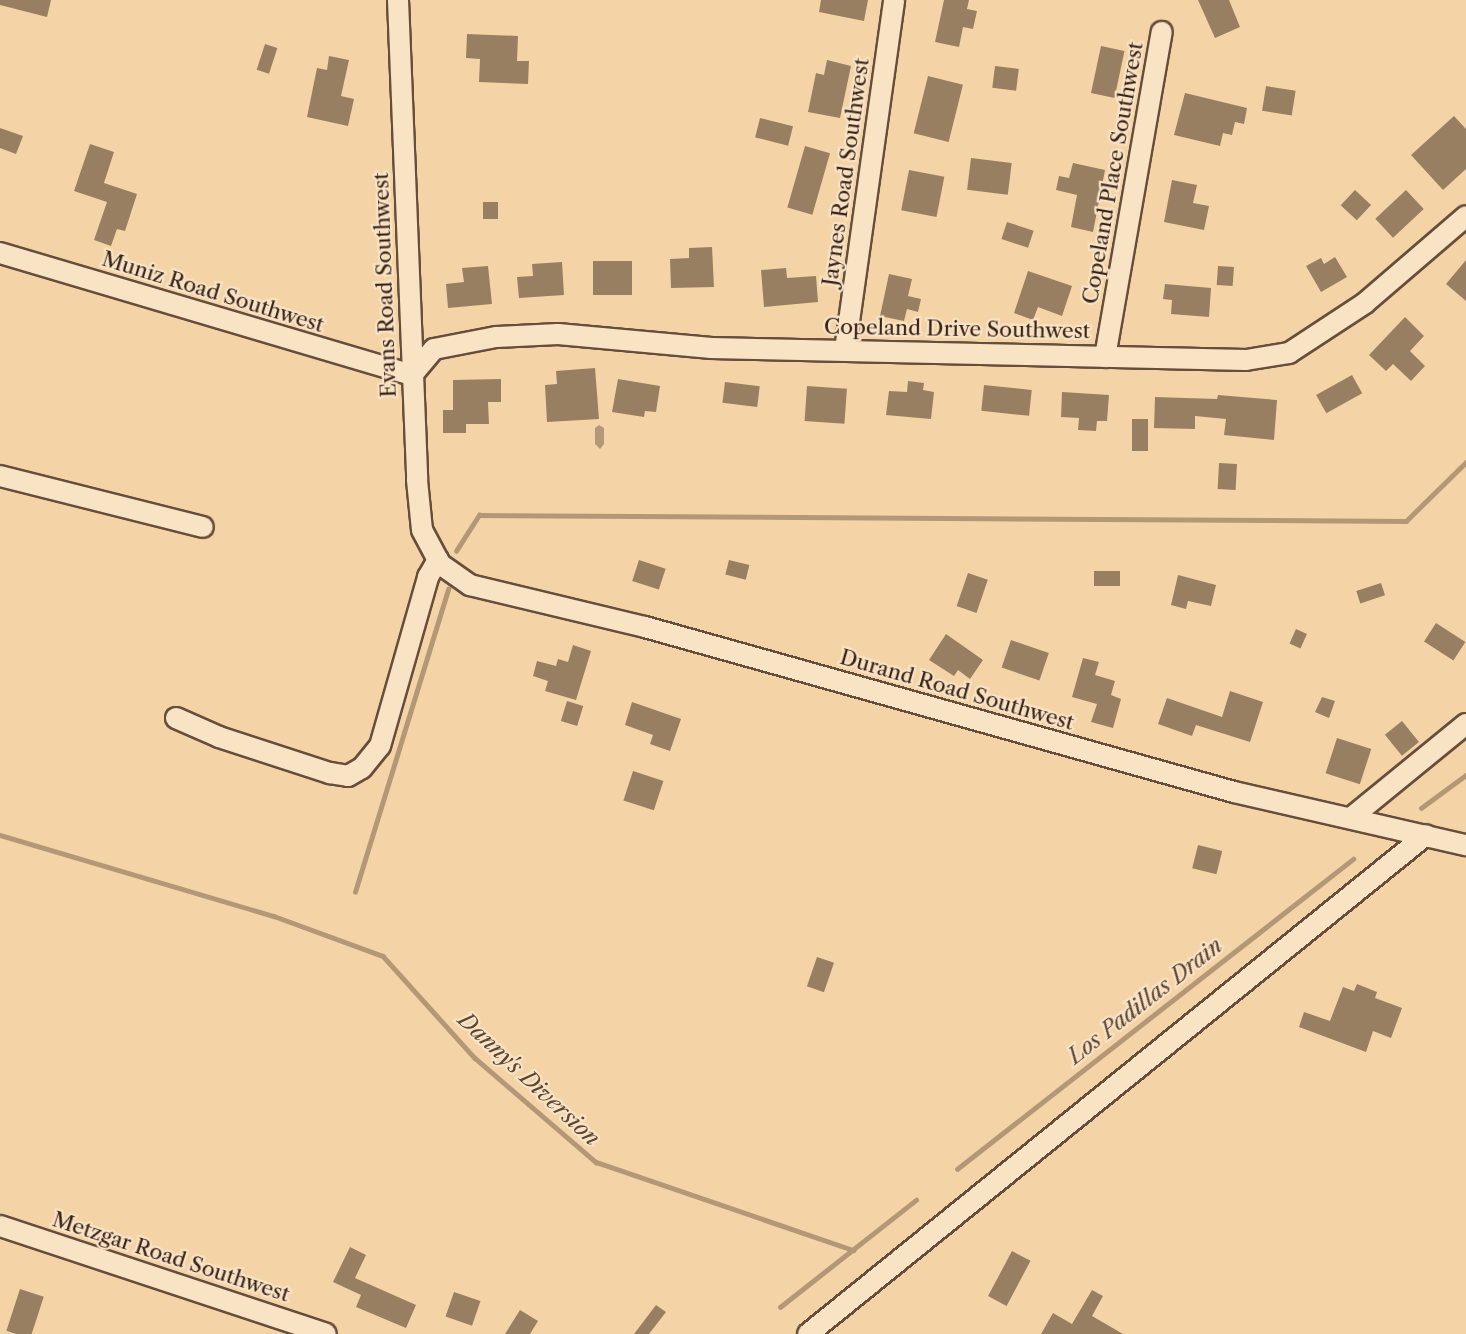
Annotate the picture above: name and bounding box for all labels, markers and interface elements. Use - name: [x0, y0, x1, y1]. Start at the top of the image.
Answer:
- street label: Copeland Place Southwest: [1078, 40, 1148, 306]
- street label: Jaynes Road Southwest: [818, 56, 874, 288]
- street label: Evans Road Southwest: [368, 172, 402, 398]
- street label: Muniz Road Southwest: [99, 246, 327, 338]
- street label: Copeland Drive Southwest: [824, 314, 1090, 344]
- street label: Durand Road Southwest: [837, 644, 1077, 736]
- water label: Los Padillas Drain: [1062, 932, 1228, 1070]
- water label: Danny's Diversion: [453, 1007, 605, 1151]
- street label: Metzgar Road Southwest: [49, 1207, 293, 1307]

